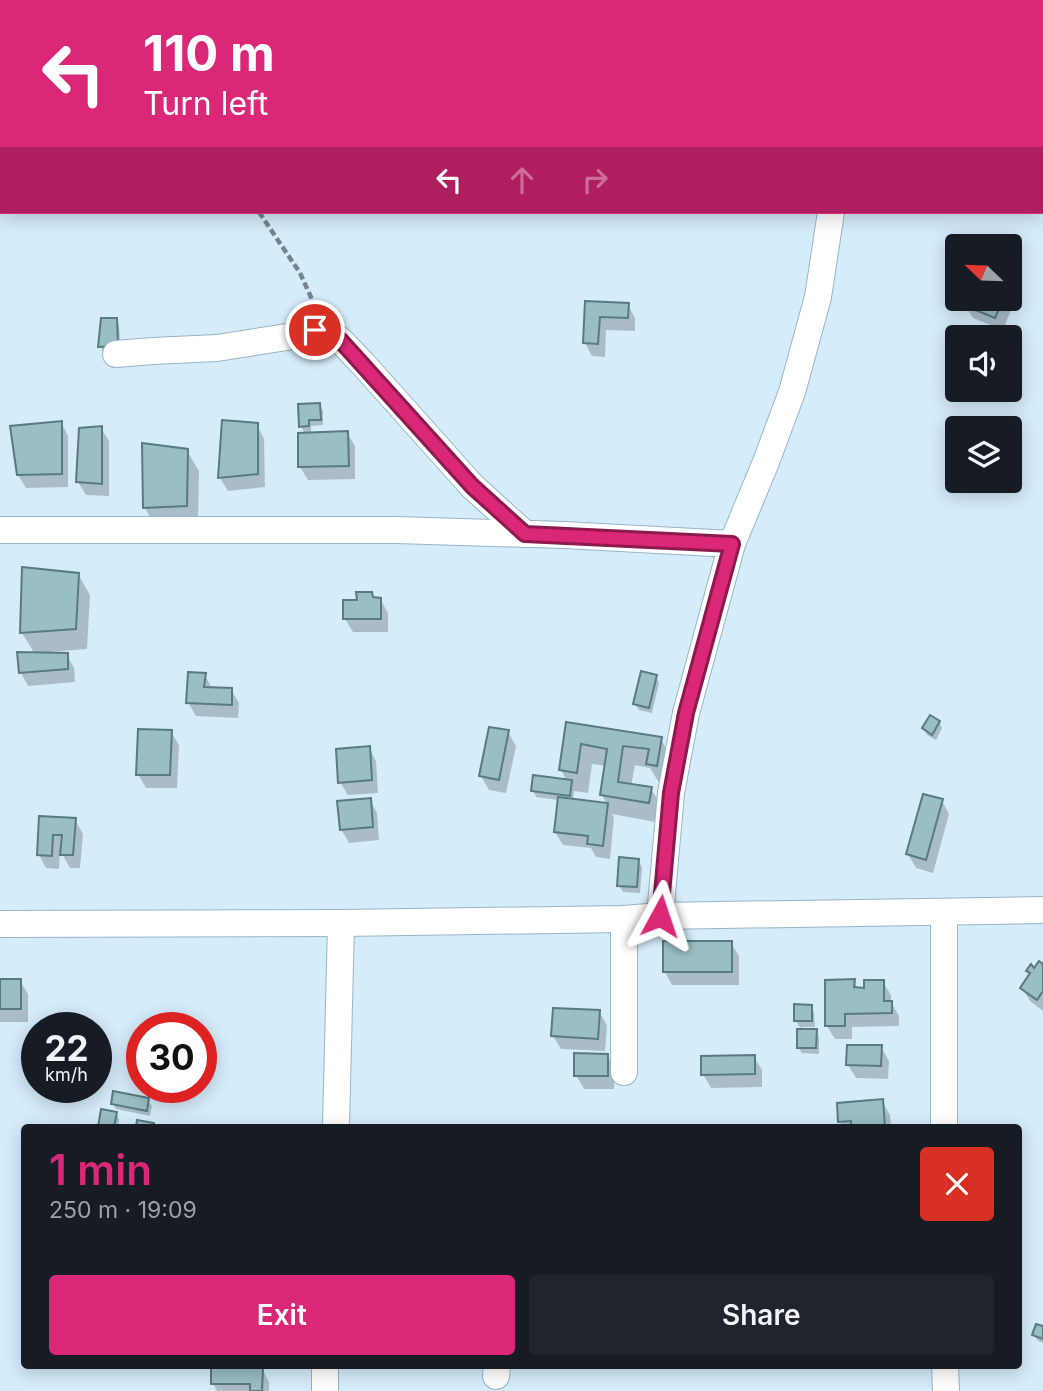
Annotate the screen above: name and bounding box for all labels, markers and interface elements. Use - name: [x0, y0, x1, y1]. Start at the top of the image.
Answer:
- text: 110 m: [143, 24, 275, 83]
- icon: left: [28, 28, 119, 119]
- text: Turn left: [143, 84, 268, 123]
- icon: left: [430, 161, 468, 199]
- icon: ahead: [503, 161, 541, 199]
- icon: right: [576, 161, 614, 199]
- north arrow: [945, 234, 1022, 312]
- map controls: [945, 234, 1022, 493]
- pin: [285, 300, 345, 360]
- icon: arrive: [296, 311, 334, 349]
- button: sound: [945, 325, 1022, 402]
- button: layers: [945, 416, 1022, 493]
- position arrow: [623, 879, 697, 953]
- speed limit sign: 30: [126, 1012, 217, 1103]
- text: 22: [44, 1027, 89, 1069]
- text: km/h: [45, 1064, 88, 1085]
- text: 1 min: [49, 1144, 152, 1195]
- button: close: [920, 1147, 994, 1221]
- text: 250 m · 19:09: [49, 1196, 197, 1224]
- button: Exit: [49, 1275, 515, 1355]
- button: Share: [529, 1275, 994, 1355]

